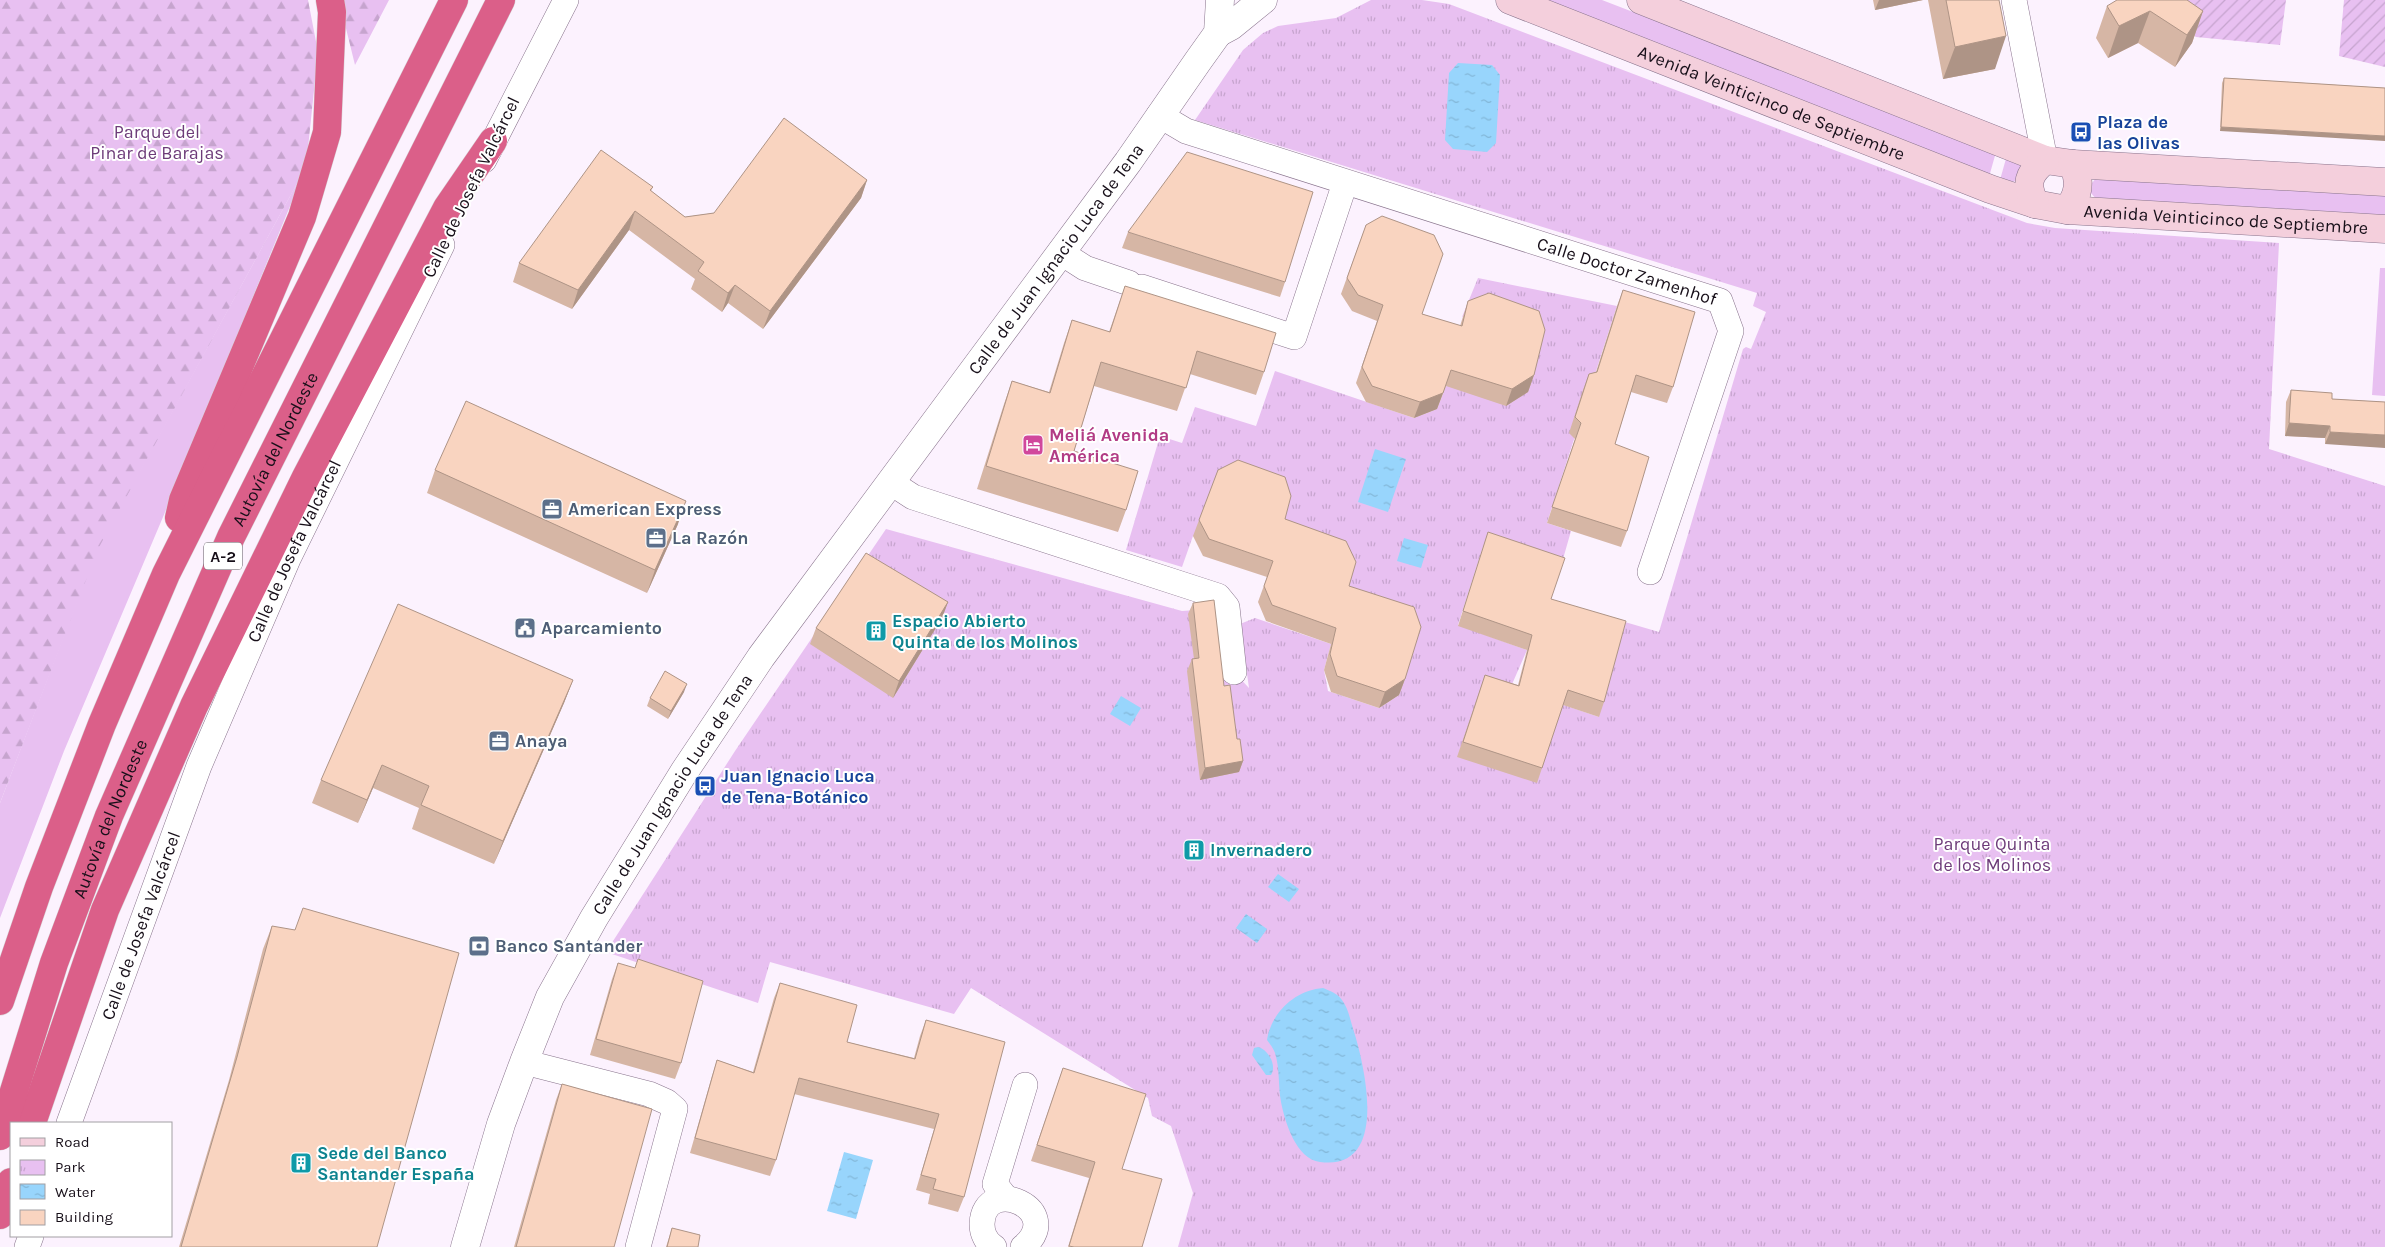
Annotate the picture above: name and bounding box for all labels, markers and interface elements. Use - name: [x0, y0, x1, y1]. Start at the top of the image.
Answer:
- street label: Avenida Veinticinco de Septiembre: [1635, 40, 1908, 165]
- street label: Calle de Josefa Valcárcel: [418, 93, 524, 281]
- place label: Plaza de las Olivas: [2097, 111, 2180, 154]
- bus stop icon: Plaza de las Olivas: [2069, 120, 2093, 144]
- park label: Parque del Pinar de Barajas: [90, 121, 224, 164]
- street label: Calle de Juan Ignacio Luca de Tena: [963, 139, 1148, 379]
- street label: Avenida Veinticinco de Septiembre: [2083, 200, 2369, 239]
- street label: Calle Doctor Zamenhof: [1534, 232, 1720, 311]
- street label: Autovía del Nordeste: [227, 368, 323, 530]
- place label: Meliá Avenida América: [1049, 424, 1169, 467]
- hotel icon: Meliá Avenida América: [1021, 433, 1045, 457]
- street label: Calle de Josefa Valcárcel: [242, 456, 346, 646]
- office icon: American Express: [540, 497, 564, 521]
- place label: American Express: [568, 498, 722, 520]
- office icon: La Razón: [644, 526, 668, 550]
- place label: La Razón: [672, 527, 748, 549]
- road number: A-2: [204, 542, 242, 570]
- place label: Espacio Abierto Quinta de los Molinos: [892, 610, 1078, 653]
- public building icon: Aparcamiento: [513, 616, 537, 640]
- place label: Aparcamiento: [541, 617, 662, 639]
- building icon: Espacio Abierto Quinta de los Molinos: [864, 619, 888, 643]
- street label: Calle de Juan Ignacio Luca de Tena: [588, 670, 757, 919]
- office icon: Anaya: [487, 729, 511, 753]
- place label: Anaya: [515, 730, 568, 752]
- street label: Autovía del Nordeste: [68, 736, 152, 901]
- place label: Juan Ignacio Luca de Tena-Botánico: [721, 765, 875, 808]
- bus stop icon: Juan Ignacio Luca de Tena-Botánico: [693, 774, 717, 798]
- street label: Calle de Josefa Valcárcel: [96, 828, 185, 1023]
- park label: Parque Quinta de los Molinos: [1933, 833, 2051, 876]
- building icon: Invernadero: [1182, 838, 1206, 862]
- place label: Invernadero: [1210, 839, 1312, 861]
- bank icon: Banco Santander: [467, 934, 491, 958]
- place label: Banco Santander: [495, 935, 642, 957]
- legend: [10, 1122, 172, 1237]
- text: Road: [55, 1133, 90, 1151]
- place label: Sede del Banco Santander España: [317, 1142, 475, 1185]
- building icon: Sede del Banco Santander España: [289, 1151, 313, 1175]
- text: Park: [55, 1158, 85, 1176]
- text: Water: [55, 1183, 96, 1201]
- text: Building: [55, 1208, 113, 1226]

